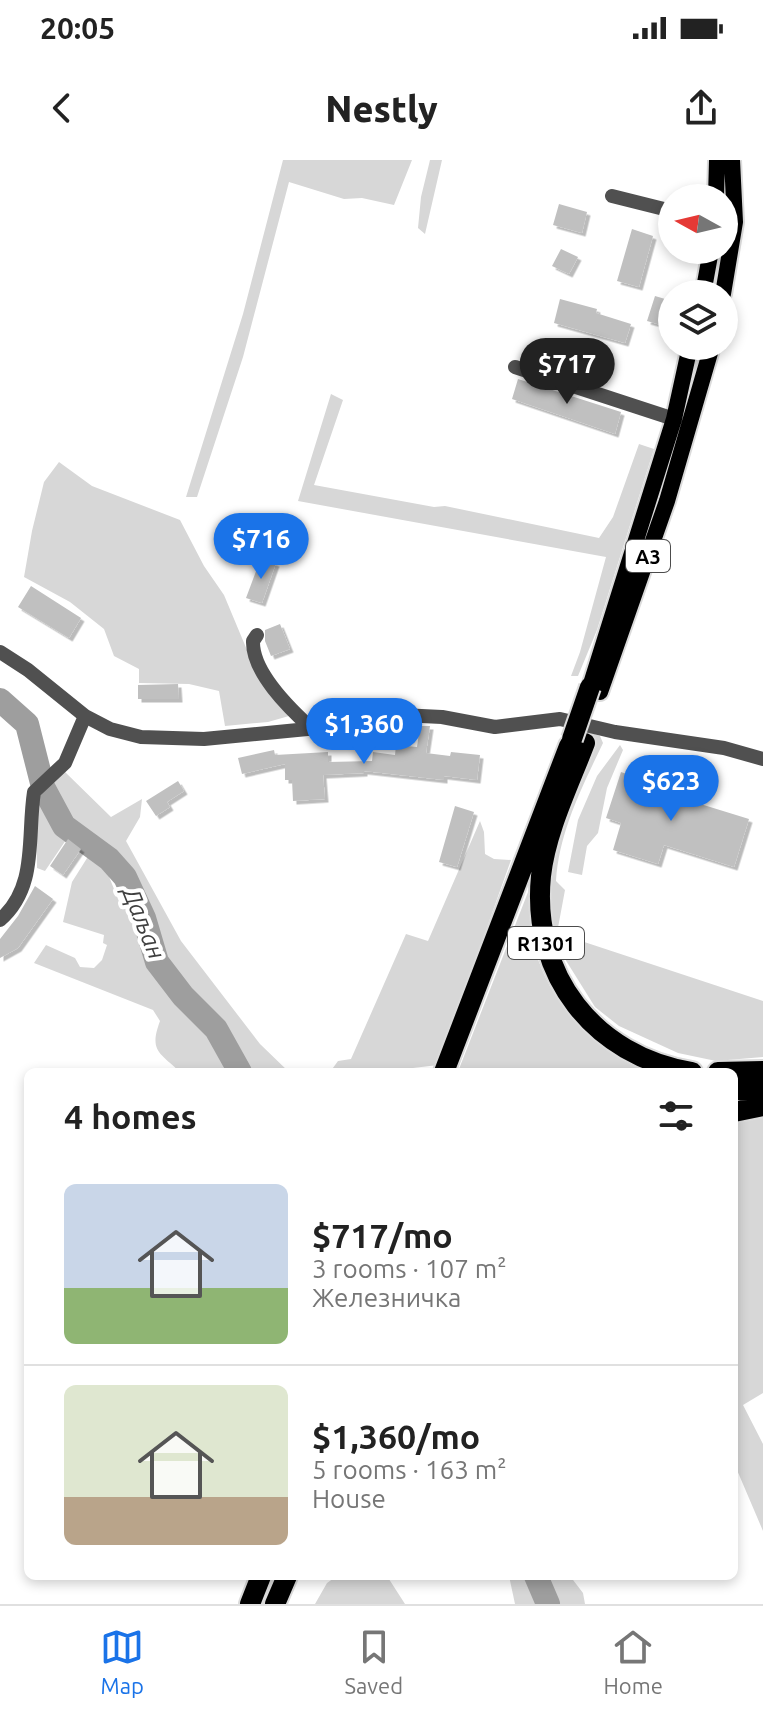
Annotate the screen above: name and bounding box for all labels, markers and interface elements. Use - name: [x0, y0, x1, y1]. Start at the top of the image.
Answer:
- text: 20:05: [40, 11, 115, 45]
- icon: back: [40, 86, 84, 130]
- icon: share: [679, 86, 723, 130]
- text: Nestly: [325, 88, 438, 129]
- north arrow: [658, 184, 738, 264]
- map controls: [658, 184, 738, 360]
- button: layers: [658, 280, 738, 360]
- pin: $717: [520, 338, 614, 406]
- text: $717: [538, 349, 596, 378]
- pin: $716: [214, 513, 308, 581]
- text: $716: [232, 524, 290, 553]
- road number: A3: [626, 540, 670, 572]
- pin: $1,360: [299, 698, 429, 766]
- text: $1,360: [324, 709, 404, 738]
- pin: $623: [624, 755, 718, 823]
- text: $623: [642, 766, 700, 795]
- water label: Даљан: [116, 881, 171, 963]
- road number: R1301: [508, 927, 584, 959]
- icon: filters: [654, 1094, 698, 1138]
- text: 4 homes: [64, 1097, 197, 1135]
- icon: home: [128, 1216, 224, 1312]
- text: $717/mo: [312, 1216, 453, 1254]
- text: 3 rooms · 107 m²: [312, 1254, 507, 1283]
- text: Железничка: [312, 1283, 461, 1312]
- icon: home: [128, 1417, 224, 1513]
- text: $1,360/mo: [312, 1417, 480, 1455]
- text: 5 rooms · 163 m²: [312, 1455, 507, 1484]
- text: House: [312, 1484, 386, 1513]
- tab: Map: [100, 1625, 144, 1698]
- tab: Saved: [345, 1625, 403, 1698]
- tab: Home: [603, 1625, 663, 1698]

